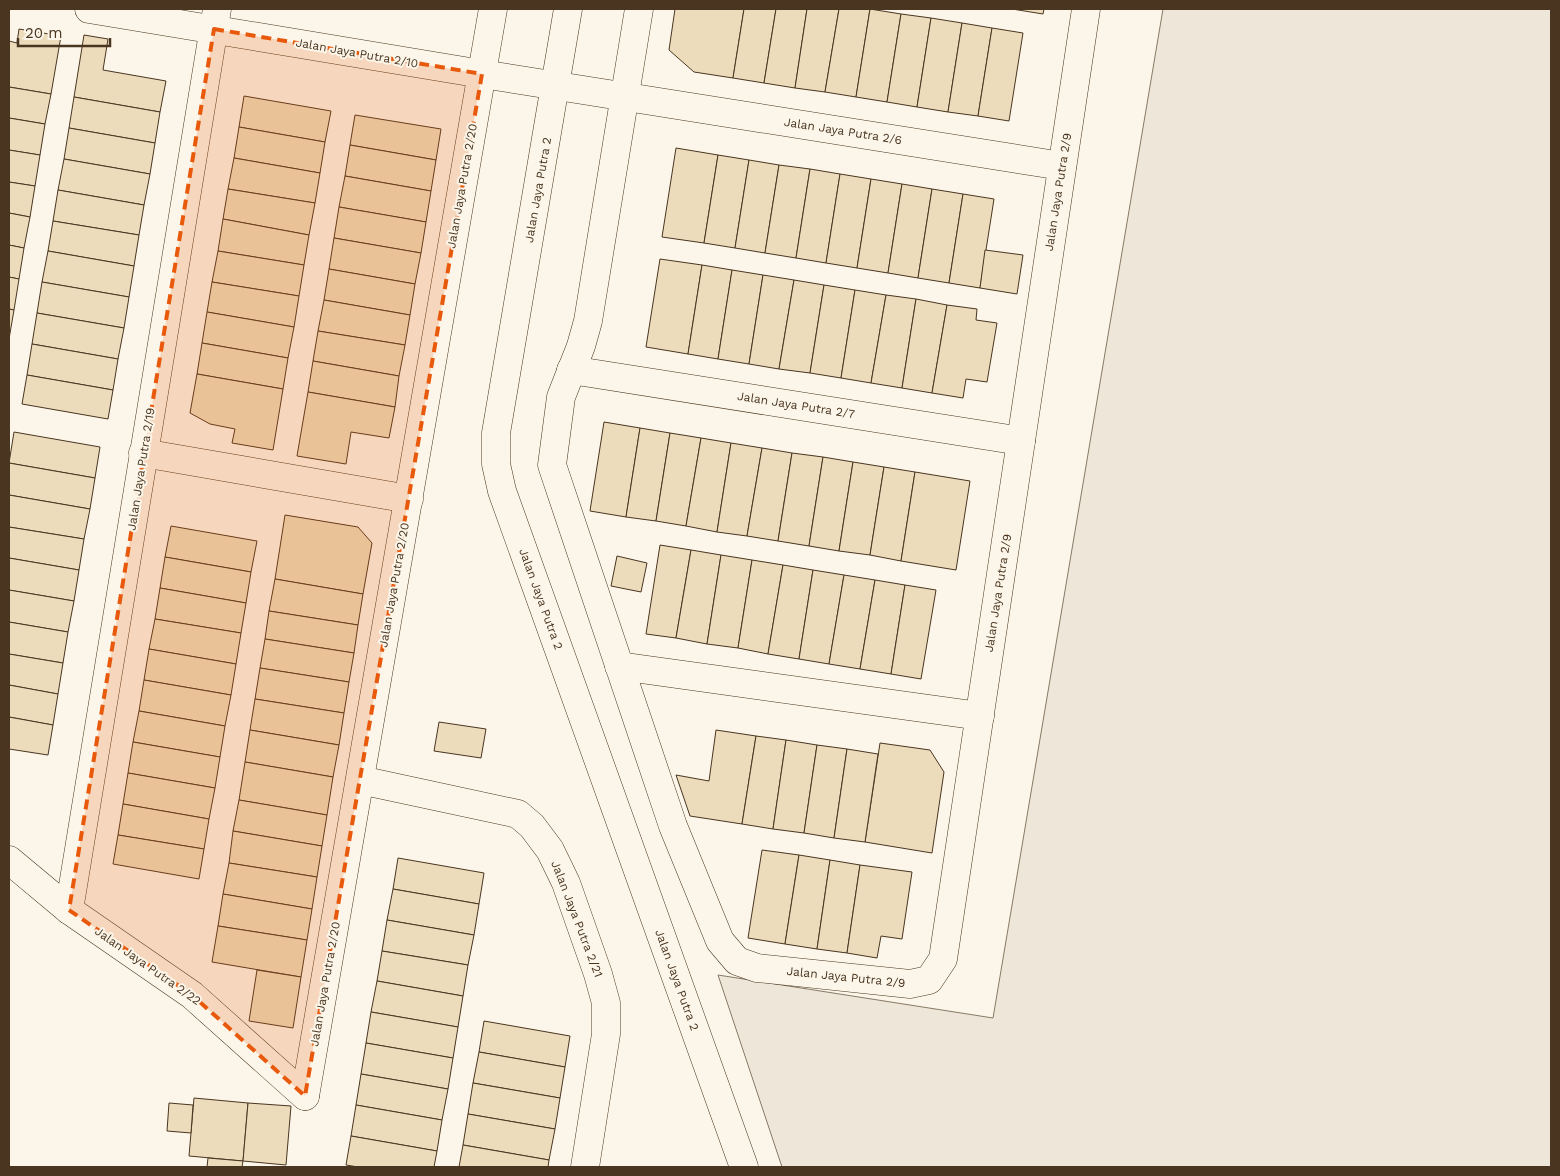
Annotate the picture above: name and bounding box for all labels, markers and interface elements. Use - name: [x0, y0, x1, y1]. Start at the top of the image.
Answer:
- scale bar: [18, 15, 110, 47]
- text: 20 m: [25, 24, 63, 42]
- street label: Jalan Jaya Putra 2/10: [295, 35, 419, 71]
- street label: Jalan Jaya Putra 2/6: [783, 115, 903, 147]
- street label: Jalan Jaya Putra 2/20: [444, 122, 480, 250]
- street label: Jalan Jaya Putra 2/9: [1042, 132, 1074, 252]
- street label: Jalan Jaya Putra 2: [522, 136, 554, 244]
- street label: Jalan Jaya Putra 2/7: [736, 389, 856, 421]
- street label: Jalan Jaya Putra 2/19: [124, 407, 158, 531]
- street label: Jalan Jaya Putra 2/20: [376, 521, 412, 649]
- street label: Jalan Jaya Putra 2/9: [982, 533, 1014, 653]
- street label: Jalan Jaya Putra 2: [516, 546, 566, 652]
- street label: Jalan Jaya Putra 2/21: [548, 859, 606, 979]
- street label: Jalan Jaya Putra 2/20: [307, 920, 343, 1048]
- street label: Jalan Jaya Putra 2/22: [92, 924, 204, 1008]
- street label: Jalan Jaya Putra 2: [652, 927, 702, 1033]
- street label: Jalan Jaya Putra 2/9: [786, 964, 906, 990]

